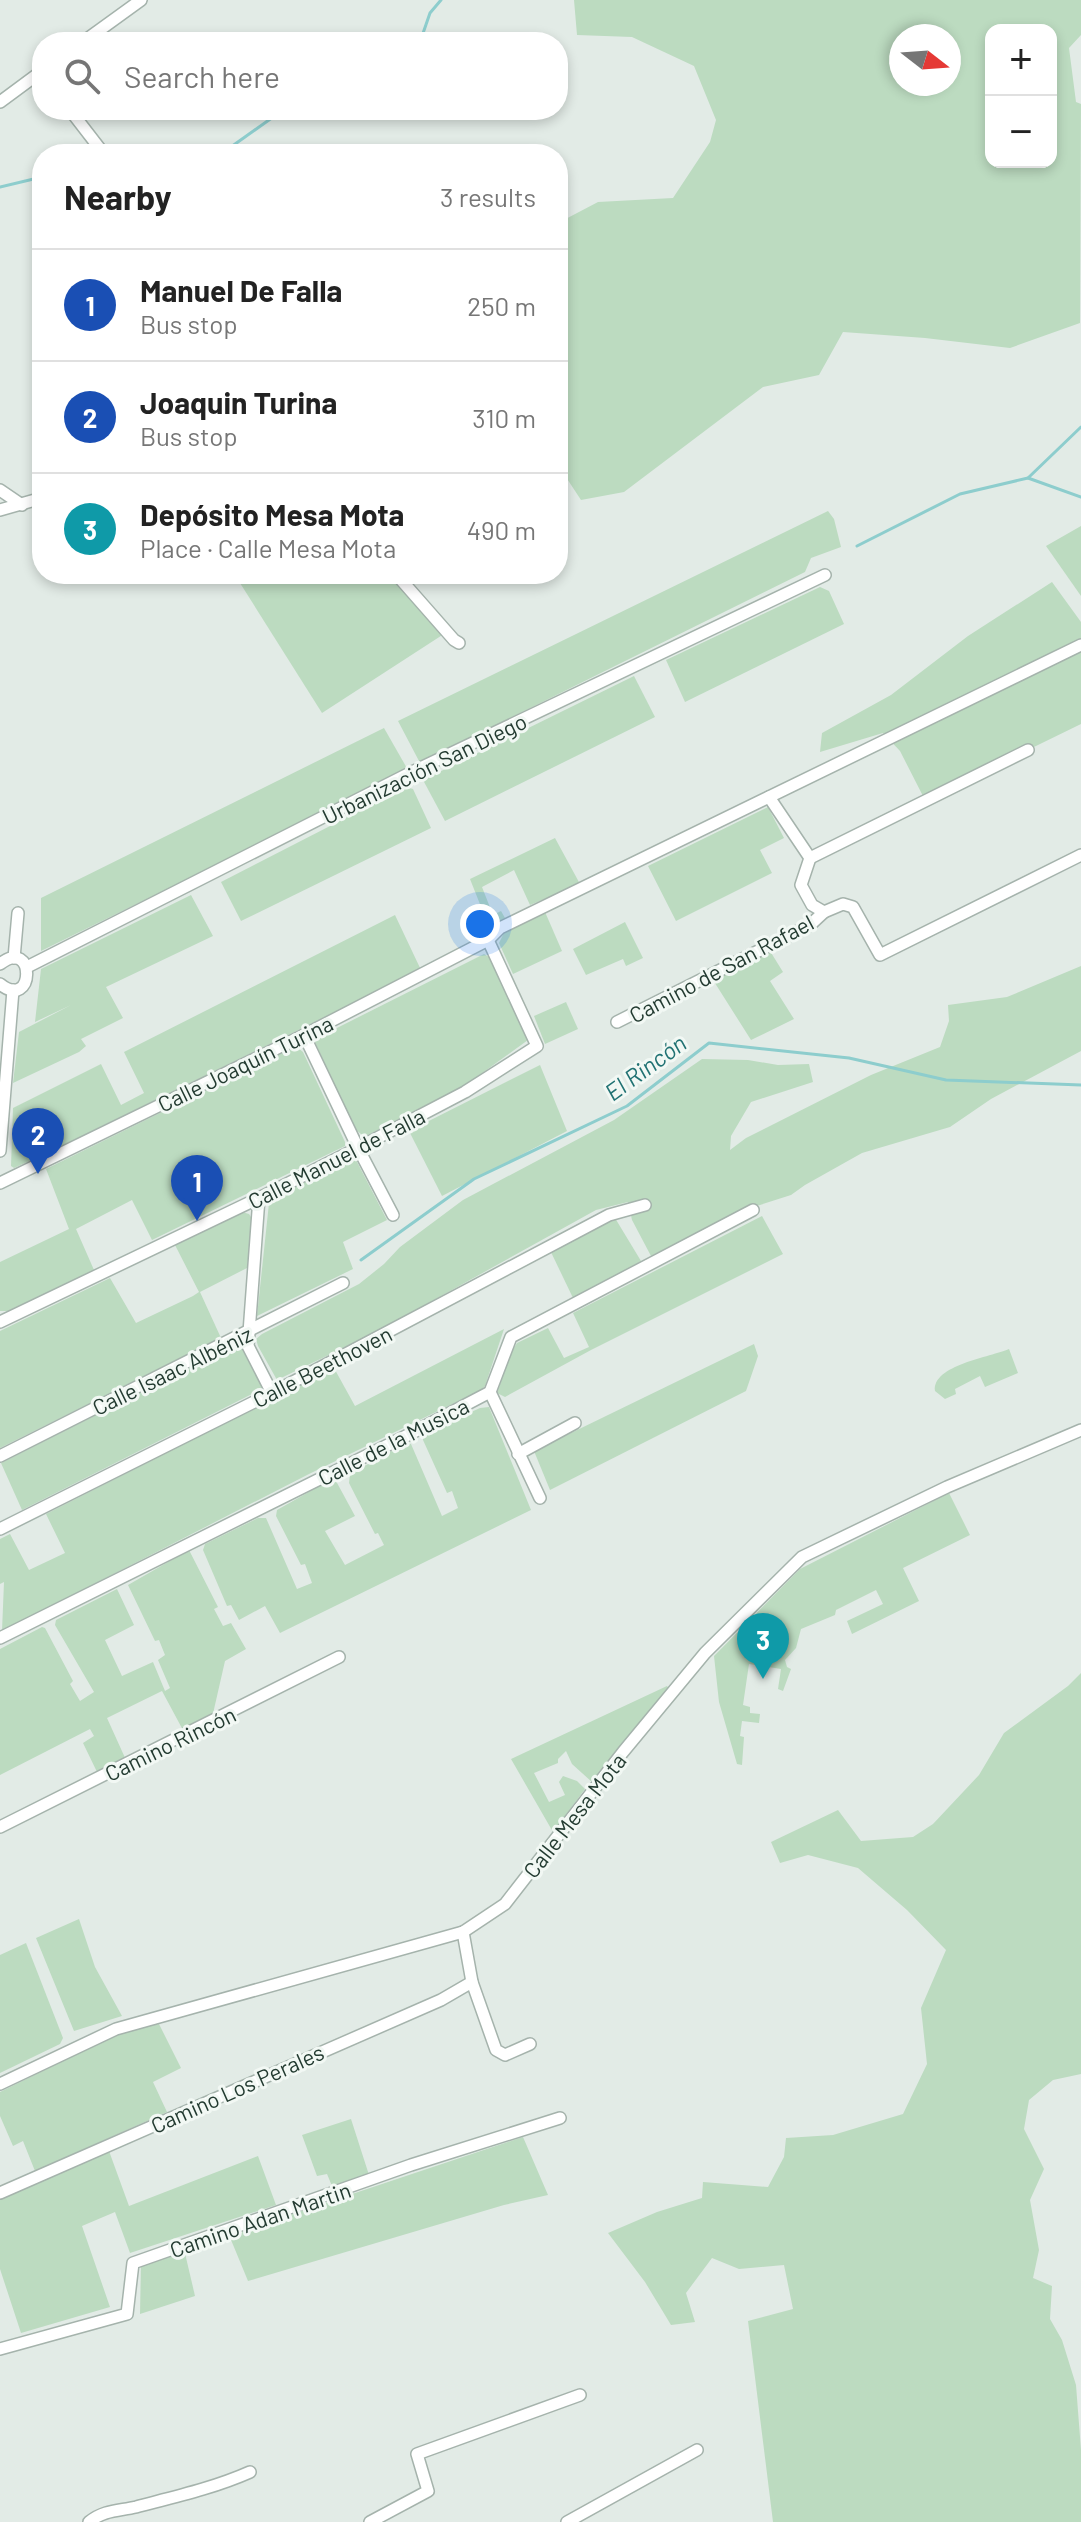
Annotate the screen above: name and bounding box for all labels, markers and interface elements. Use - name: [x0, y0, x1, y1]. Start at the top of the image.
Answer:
- north arrow: [889, 24, 961, 96]
- map controls: [985, 24, 1057, 168]
- button: +: [985, 24, 1057, 96]
- search box: [32, 32, 568, 120]
- icon: search: [60, 54, 104, 98]
- text: Search here: [124, 58, 280, 94]
- button: −: [985, 96, 1057, 168]
- text: Nearby: [64, 176, 172, 217]
- text: 3 results: [440, 181, 536, 212]
- text: Manuel De Falla: [140, 272, 342, 308]
- text: 1: [85, 290, 95, 321]
- text: 250 m: [467, 290, 536, 321]
- text: Bus stop: [140, 308, 238, 339]
- text: Joaquin Turina: [140, 384, 337, 420]
- text: 2: [83, 402, 97, 433]
- text: 310 m: [472, 402, 536, 433]
- text: Bus stop: [140, 420, 238, 451]
- text: Depósito Mesa Mota: [140, 496, 404, 532]
- text: 3: [83, 514, 97, 545]
- text: 490 m: [467, 514, 536, 545]
- text: Place · Calle Mesa Mota: [140, 532, 396, 563]
- street label: Urbanización San Diego: [318, 707, 530, 829]
- your location: [460, 904, 500, 944]
- street label: Camino de San Rafael: [624, 908, 818, 1028]
- street label: Calle Joaquín Turina: [153, 1009, 337, 1117]
- water label: El Rincón: [599, 1028, 691, 1106]
- street label: Calle Manuel de Falla: [243, 1102, 429, 1214]
- pin: 2: [12, 1108, 64, 1174]
- pin: 1: [171, 1155, 223, 1221]
- street label: Calle Isaac Albéniz: [88, 1320, 256, 1420]
- street label: Calle Beethoven: [248, 1320, 396, 1412]
- street label: Calle de la Musica: [313, 1392, 473, 1490]
- pin: 3: [737, 1613, 789, 1679]
- street label: Camino Rincón: [100, 1700, 240, 1786]
- street label: Calle Mesa Mota: [517, 1747, 631, 1883]
- street label: Camino Los Perales: [147, 2038, 327, 2138]
- street label: Camino Adan Martin: [166, 2176, 354, 2262]

